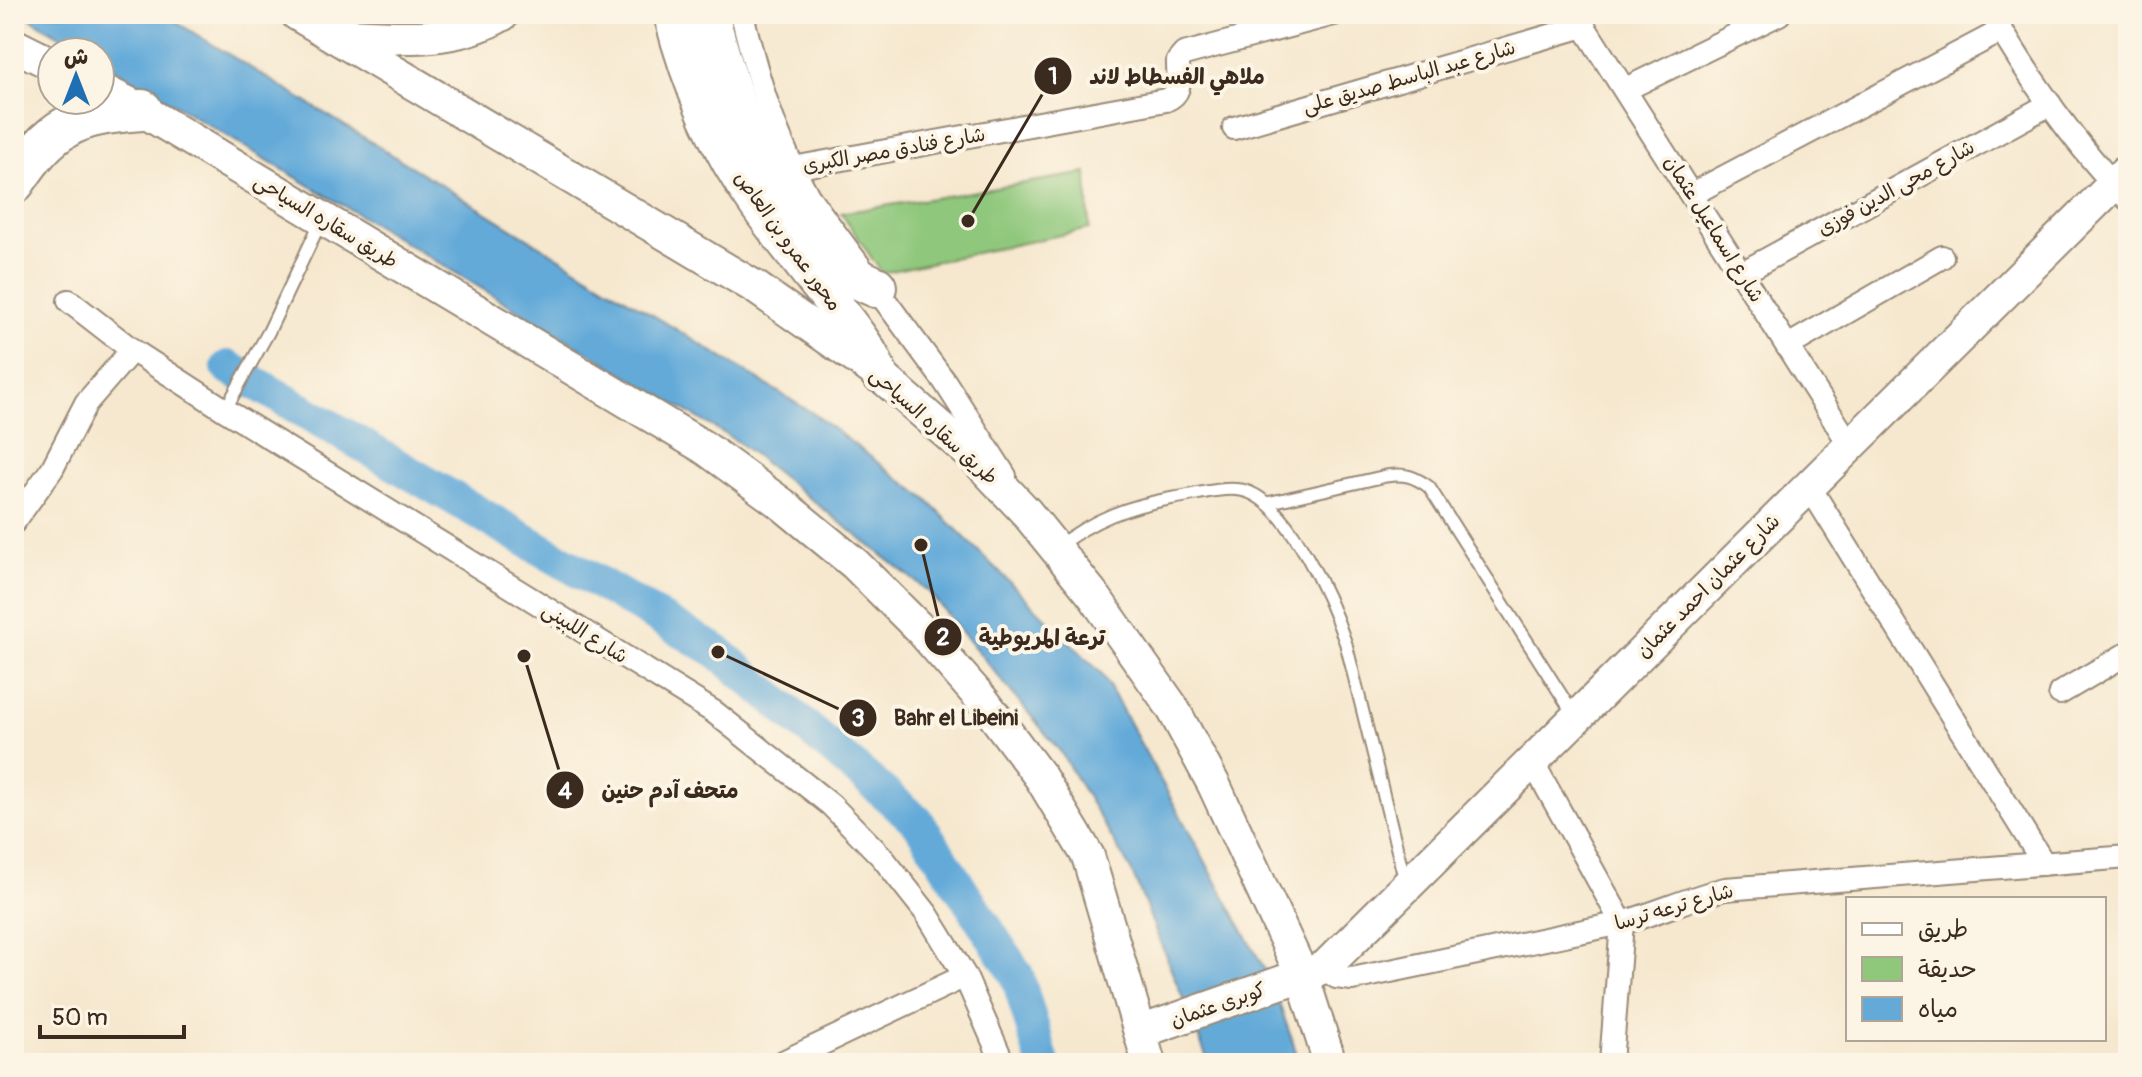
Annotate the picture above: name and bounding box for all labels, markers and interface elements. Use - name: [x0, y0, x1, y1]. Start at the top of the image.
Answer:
- street label: شارع عبد الباسط صديق على: [1300, 35, 1519, 120]
- north arrow: [36, 36, 116, 116]
- text: ش: [64, 43, 88, 71]
- callout: ملاهي الفسطاط لاند: [1033, 53, 1280, 99]
- text: 1: [1048, 62, 1058, 91]
- text: ملاهي الفسطاط لاند: [1089, 63, 1265, 96]
- street label: شارع فنادق مصر الكبرى: [801, 122, 987, 179]
- street label: شارع محى الدين فوزى: [1813, 134, 1979, 242]
- street label: شارع اسماعيل عثمان: [1658, 151, 1769, 308]
- street label: محور عمرو بن العاص: [729, 166, 847, 316]
- street label: طريق سقاره السياحى: [249, 168, 403, 274]
- street label: طريق سقاره السياحى: [865, 362, 1003, 490]
- street label: شارع عثمان احمد عثمان: [1631, 509, 1786, 664]
- street label: شارع اللبينى: [537, 597, 632, 670]
- callout: ترعة المريوطية: [923, 614, 1122, 660]
- text: 2: [936, 623, 950, 652]
- text: ترعة المريوطية: [979, 624, 1106, 652]
- callout: Bahr el Libeini: [838, 695, 1034, 741]
- text: 3: [851, 704, 865, 733]
- text: Bahr el Libeini: [894, 704, 1018, 732]
- callout: متحف آدم حنين: [545, 767, 754, 813]
- text: 4: [558, 777, 572, 806]
- text: متحف آدم حنين: [602, 777, 738, 808]
- street label: شارع ترعه ترسا: [1612, 878, 1737, 937]
- legend: [1846, 897, 2106, 1041]
- text: طريق: [1918, 915, 1968, 944]
- text: حديقة: [1918, 955, 1977, 984]
- street label: كوبرى عثمان: [1167, 977, 1269, 1034]
- scale bar: [40, 989, 184, 1039]
- text: مياه: [1918, 995, 1958, 1024]
- text: 50 m: [52, 1003, 108, 1032]

